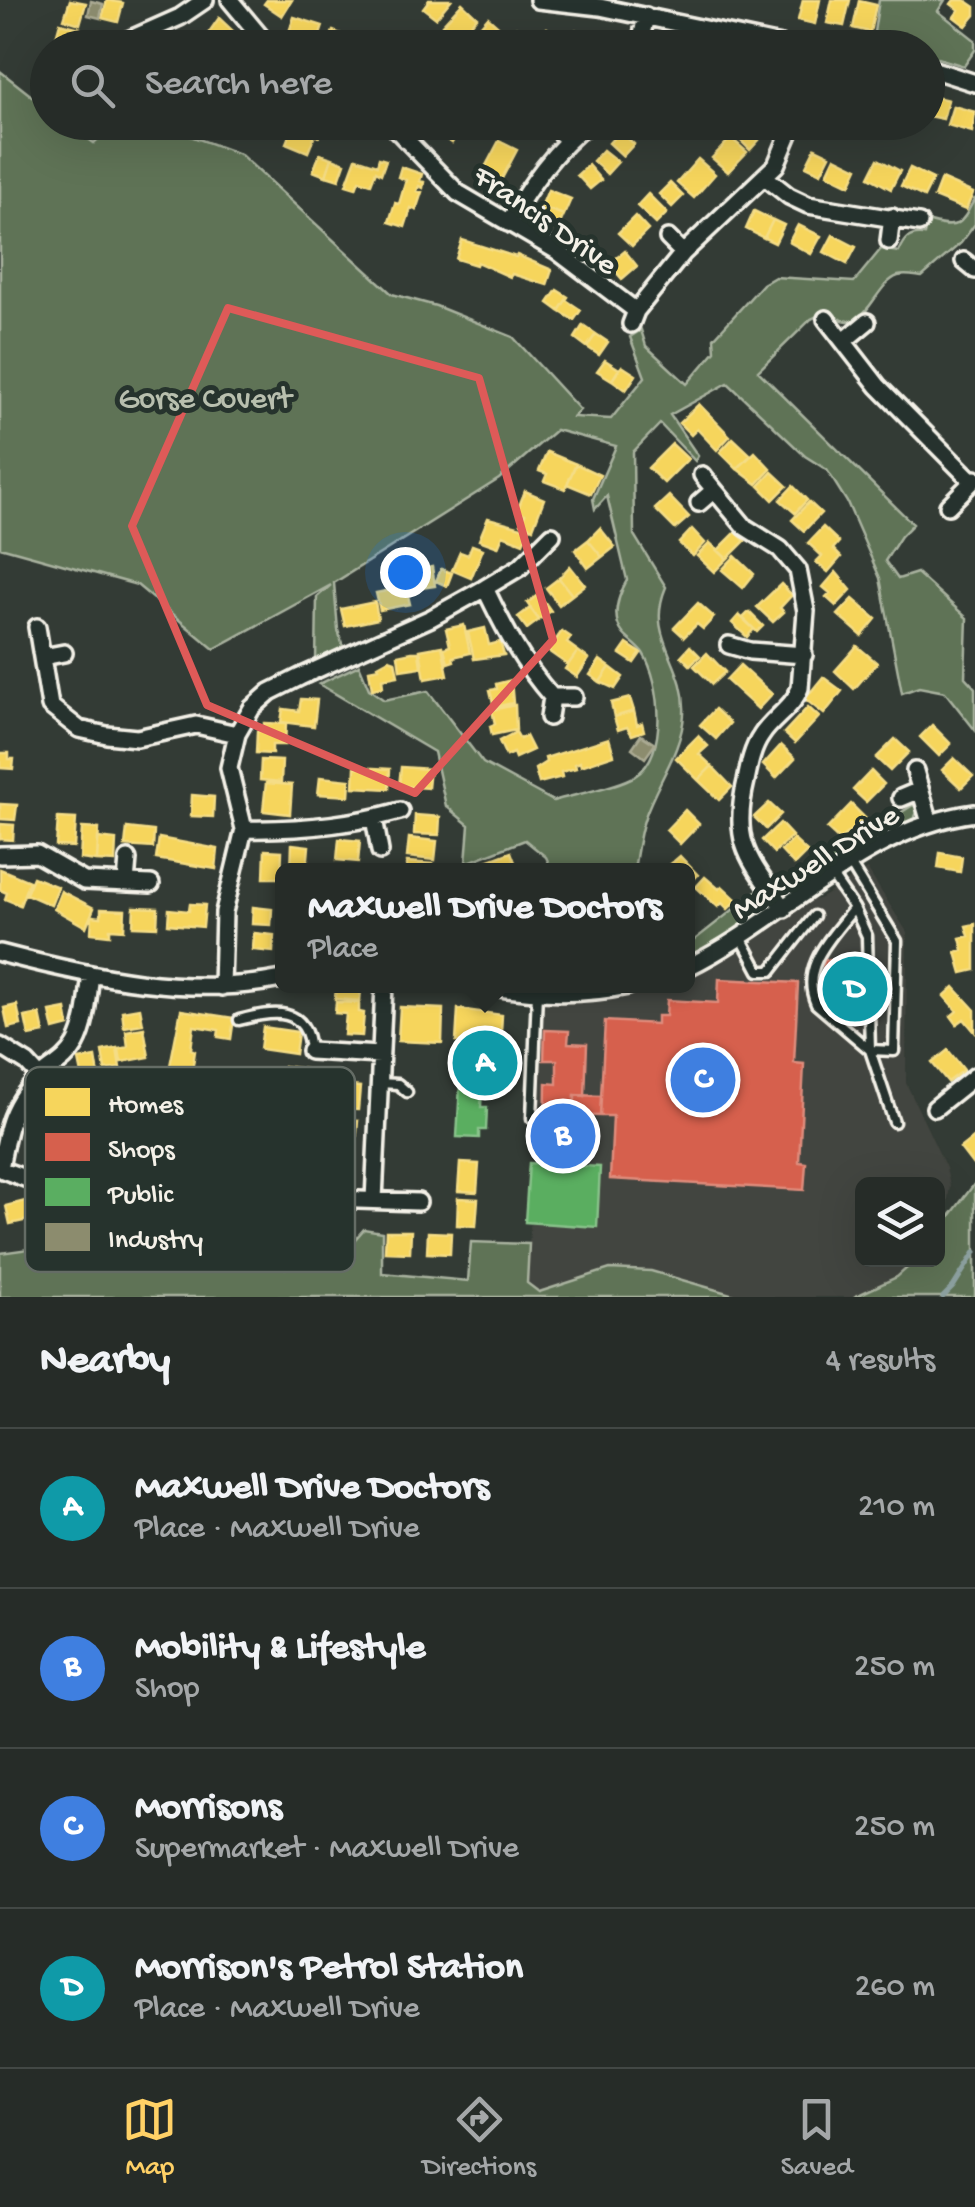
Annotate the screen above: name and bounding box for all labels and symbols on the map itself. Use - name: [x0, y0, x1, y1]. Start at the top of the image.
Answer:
- street label: Francis Drive: [464, 158, 624, 286]
- park label: Gorse Covert: [119, 382, 294, 420]
- your location: [380, 547, 431, 598]
- street label: Maxwell Drive: [726, 798, 907, 931]
- pin: D: [822, 952, 888, 1026]
- pin: A: [452, 1026, 518, 1100]
- pin: C: [670, 1042, 736, 1118]
- legend: [25, 1067, 355, 1272]
- text: Homes: [108, 1090, 184, 1123]
- pin: B: [530, 1098, 596, 1174]
- text: Shops: [108, 1135, 175, 1168]
- text: Public: [107, 1180, 175, 1213]
- text: Industry: [108, 1225, 203, 1258]

